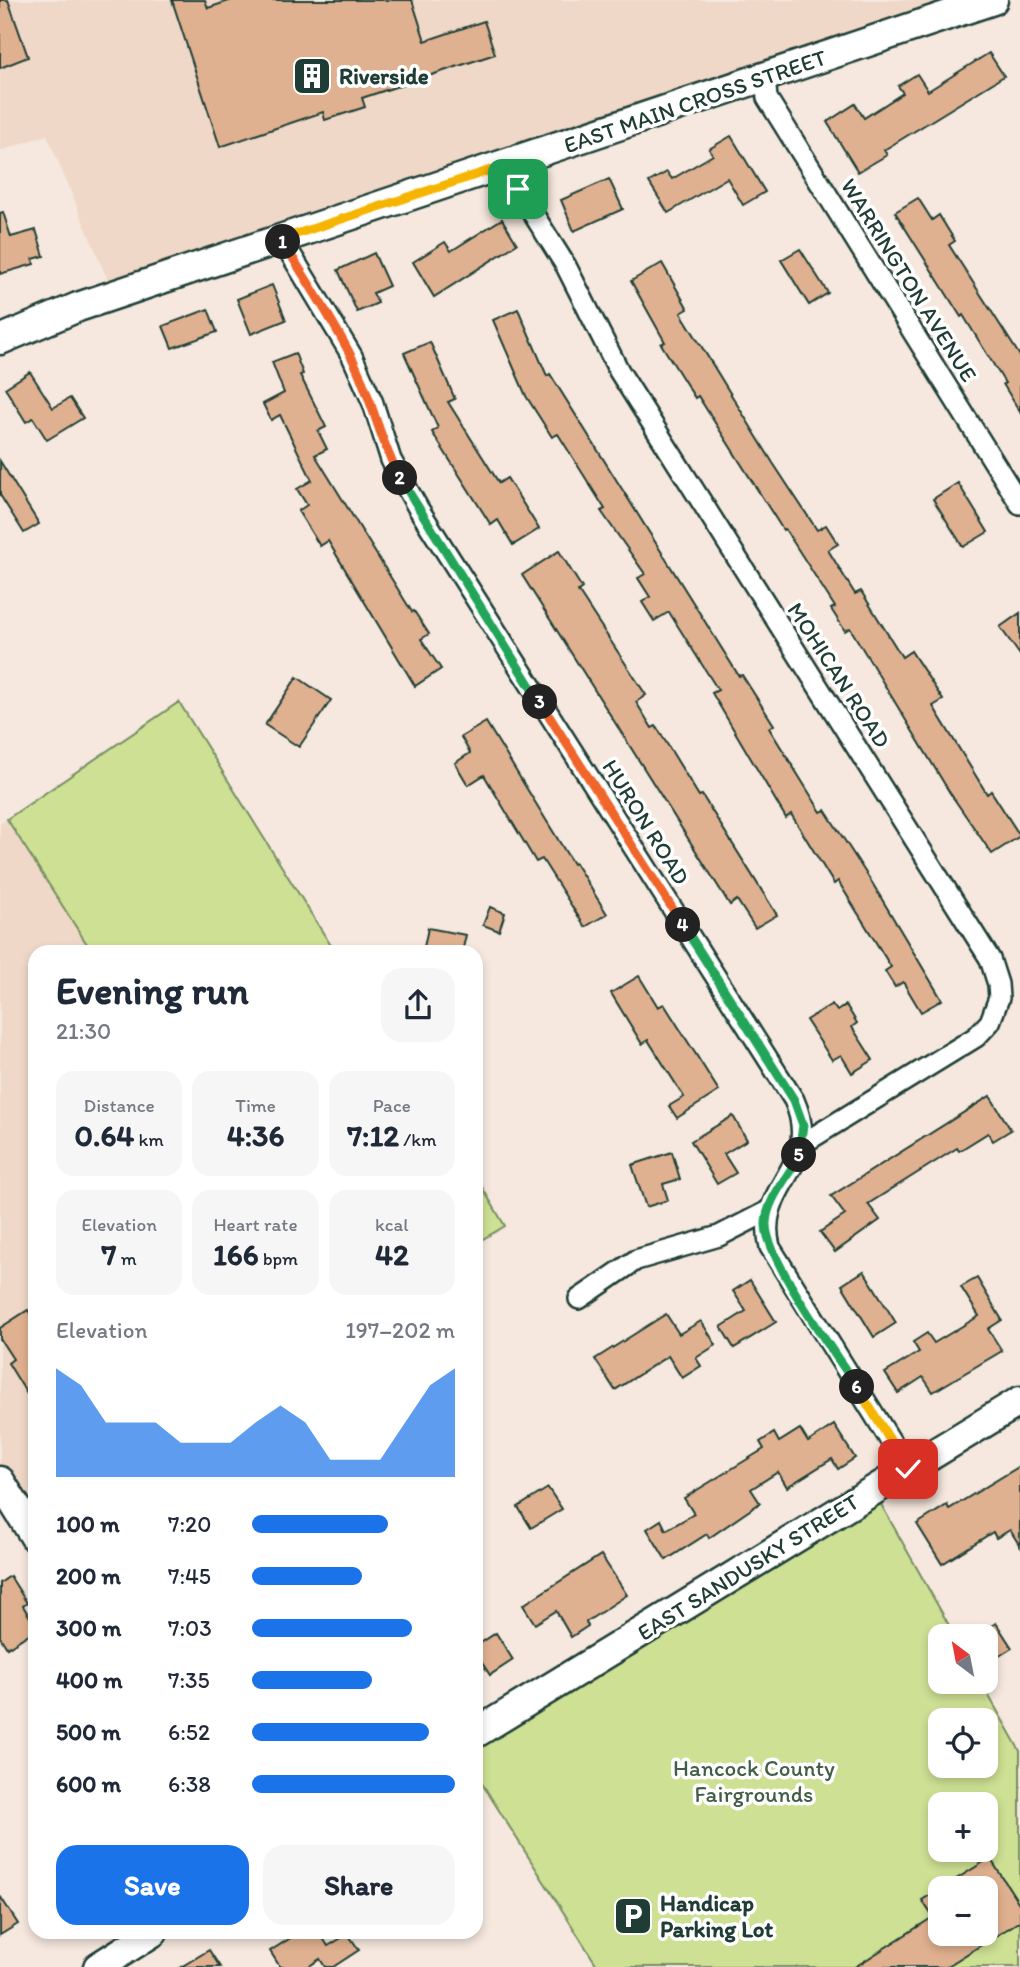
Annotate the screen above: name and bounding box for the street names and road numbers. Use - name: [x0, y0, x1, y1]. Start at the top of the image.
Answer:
- street label: EAST MAIN CROSS STREET: [560, 43, 830, 159]
- street label: WARRINGTON AVENUE: [835, 173, 983, 387]
- street label: MOHICAN ROAD: [782, 597, 896, 753]
- street label: HURON ROAD: [596, 754, 696, 890]
- street label: EAST SANDUSKY STREET: [632, 1487, 864, 1647]

